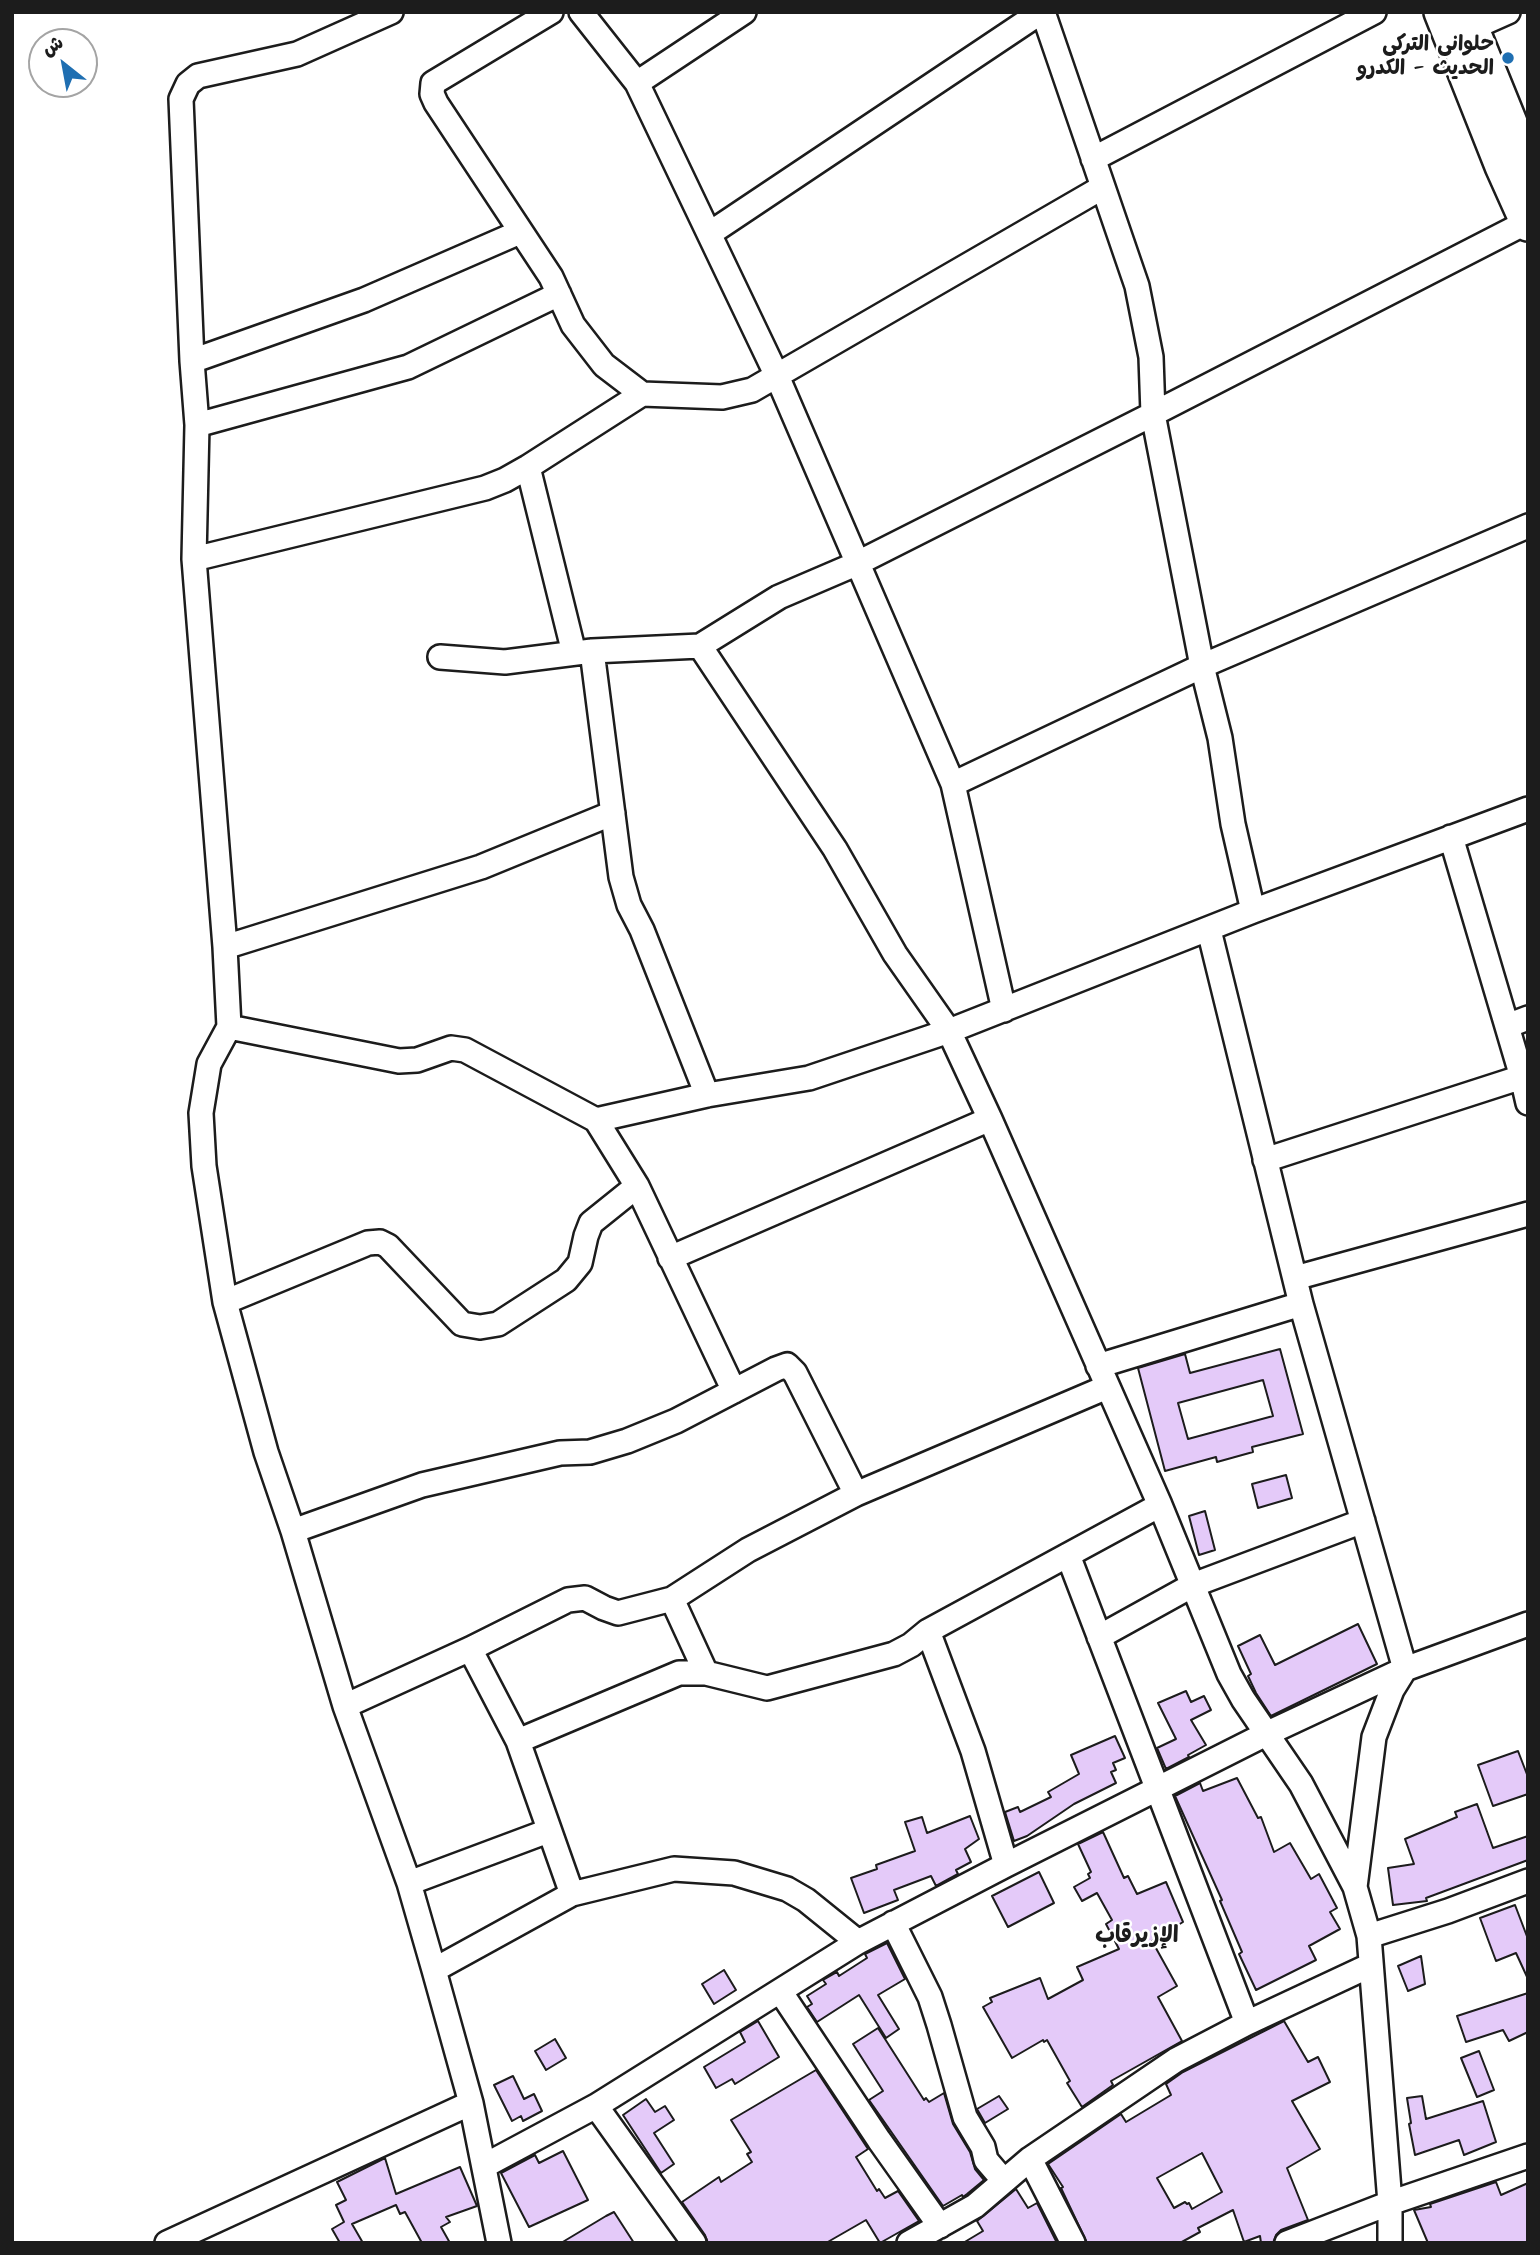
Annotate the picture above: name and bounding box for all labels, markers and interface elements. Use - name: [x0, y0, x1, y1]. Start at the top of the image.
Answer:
- north arrow: [28, 28, 98, 98]
- text: ش: [37, 28, 70, 65]
- place label: حلواني التركي الحديث - الكدرو: [1357, 33, 1494, 83]
- marker: حلواني التركي الحديث - الكدرو: [1500, 50, 1516, 66]
- district label: الإزيرقاب: [1095, 1924, 1179, 1952]

